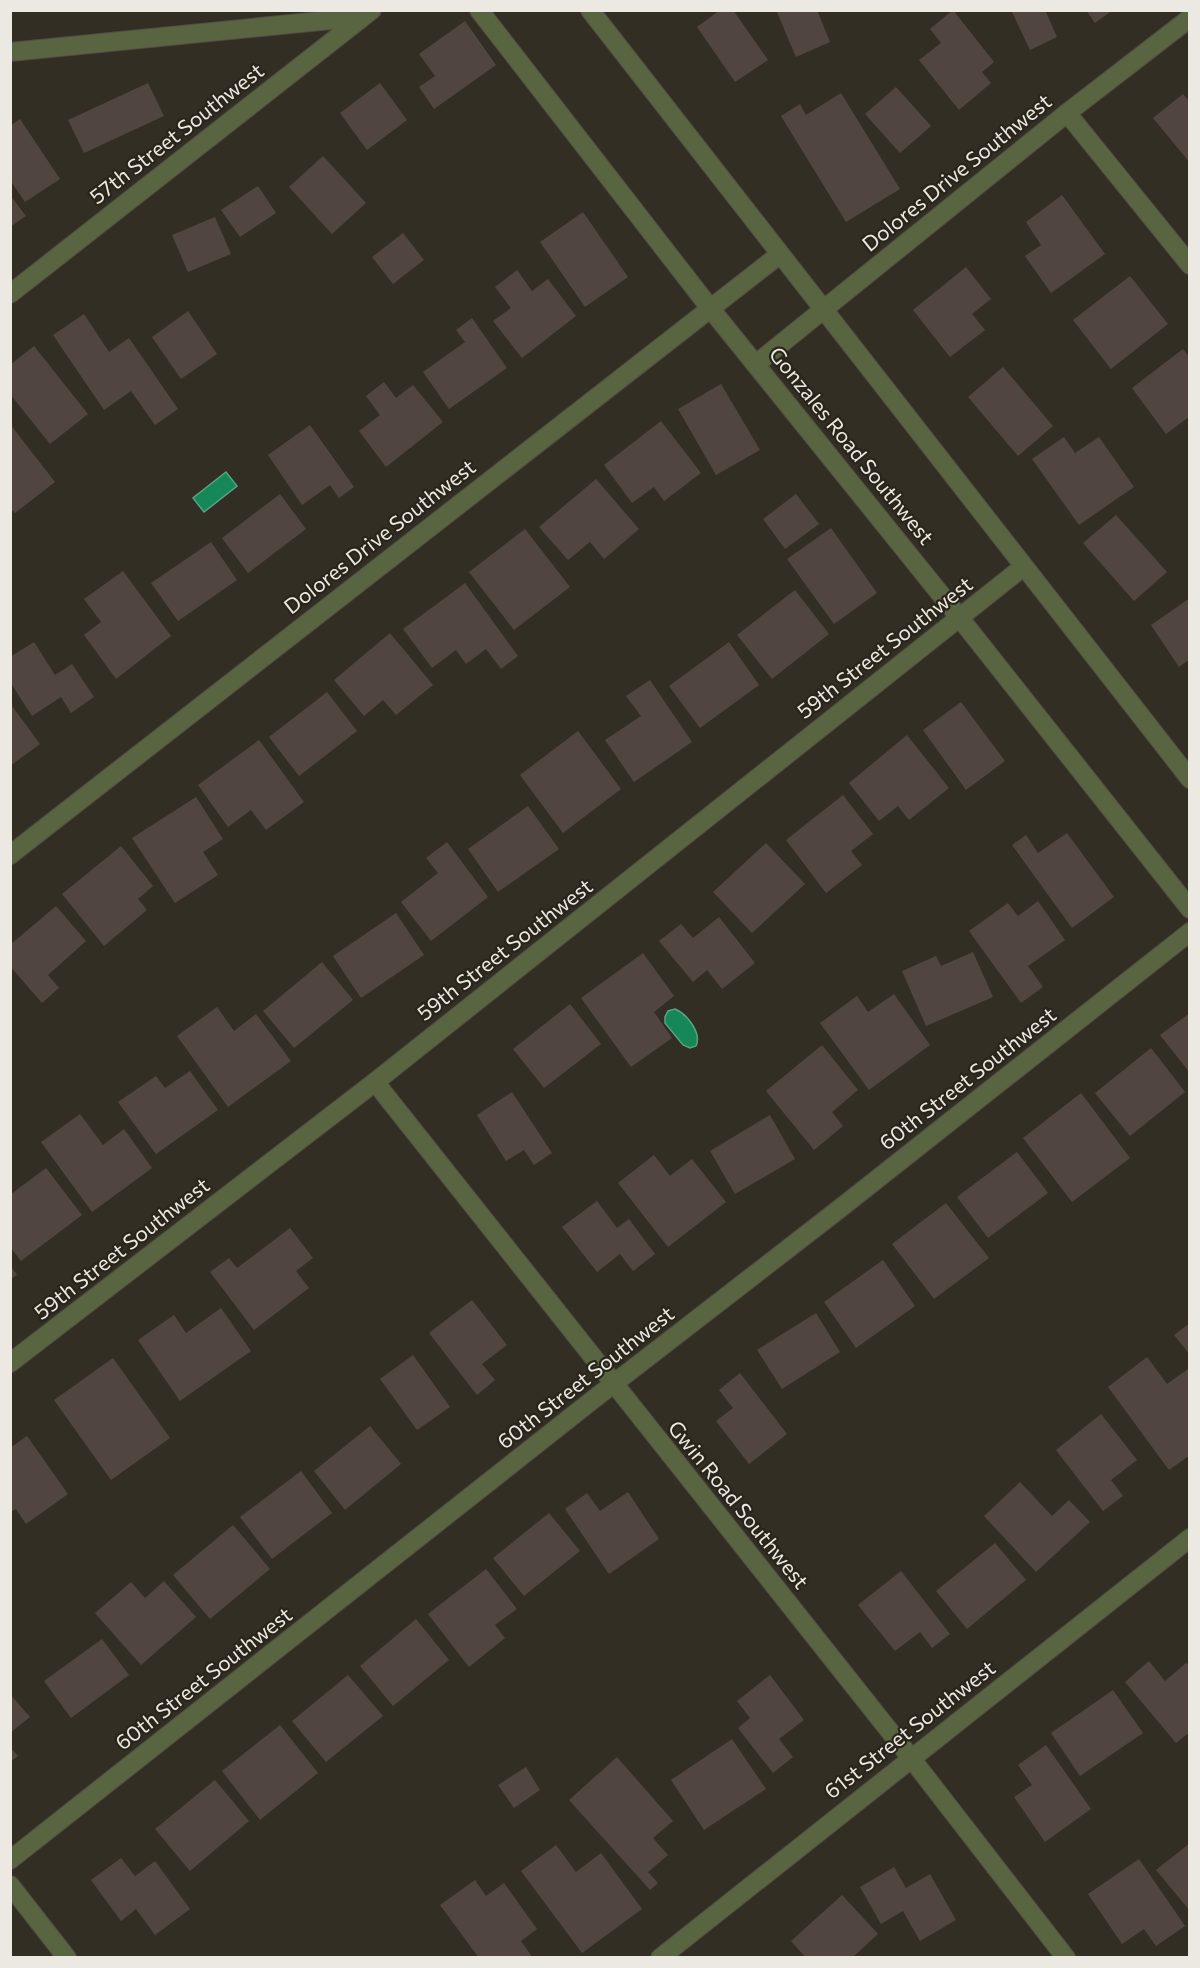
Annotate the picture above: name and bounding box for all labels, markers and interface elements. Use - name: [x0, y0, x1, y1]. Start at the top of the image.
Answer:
- street label: 57th Street Southwest: [84, 57, 268, 208]
- street label: Dolores Drive Southwest: [857, 88, 1056, 256]
- street label: Gonzales Road Southwest: [765, 341, 940, 549]
- street label: Dolores Drive Southwest: [278, 453, 480, 618]
- street label: 59th Street Southwest: [791, 571, 977, 723]
- street label: 59th Street Southwest: [411, 873, 597, 1025]
- street label: 60th Street Southwest: [874, 1001, 1060, 1155]
- street label: 59th Street Southwest: [28, 1172, 214, 1324]
- street label: 60th Street Southwest: [492, 1300, 678, 1454]
- street label: Gwin Road Southwest: [664, 1415, 815, 1593]
- street label: 60th Street Southwest: [110, 1601, 296, 1755]
- street label: 61st Street Southwest: [819, 1654, 999, 1803]

